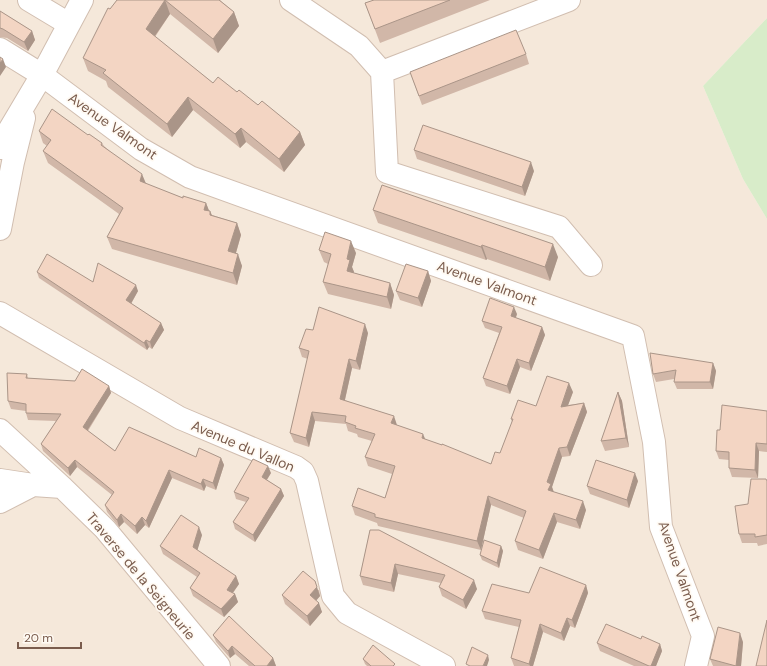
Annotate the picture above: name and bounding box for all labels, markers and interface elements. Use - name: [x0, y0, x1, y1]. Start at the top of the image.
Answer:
- street label: Avenue Valmont: [65, 89, 161, 163]
- street label: Avenue Valmont: [435, 257, 539, 309]
- street label: Avenue du Vallon: [189, 416, 297, 476]
- street label: Traverse de la Seigneurie: [82, 509, 200, 644]
- street label: Avenue Valmont: [654, 518, 706, 624]
- scale bar: [18, 624, 81, 650]
- text: 20 m: [24, 630, 53, 646]

